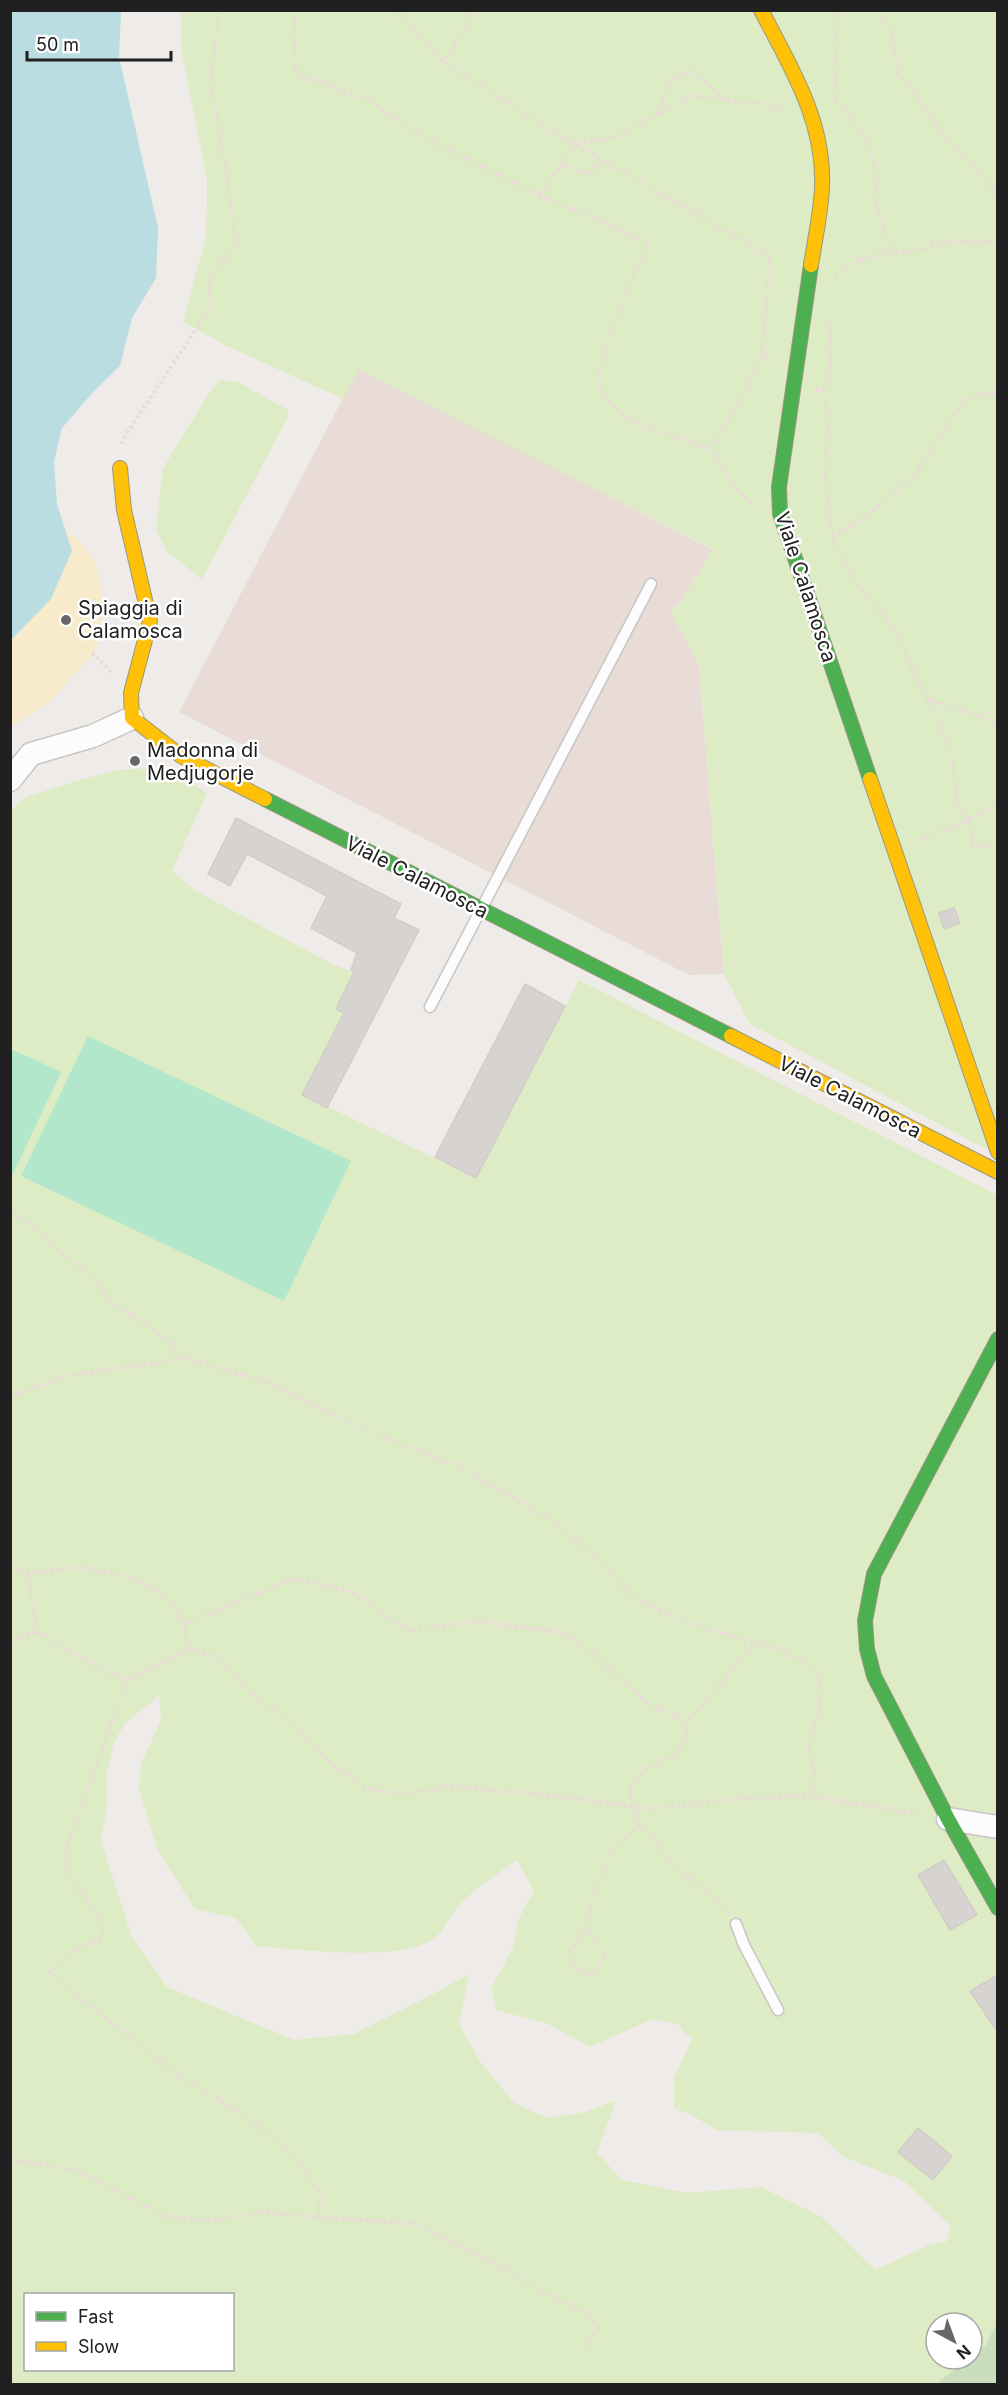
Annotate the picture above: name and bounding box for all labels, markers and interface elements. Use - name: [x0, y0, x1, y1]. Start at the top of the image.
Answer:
- scale bar: [27, 24, 171, 62]
- text: 50 m: [36, 34, 79, 55]
- street label: Viale Calamosca: [770, 509, 842, 665]
- place label: Spiaggia di Calamosca: [78, 596, 183, 643]
- marker: Spiaggia di Calamosca: [59, 613, 73, 627]
- place label: Madonna di Medjugorje: [147, 738, 258, 785]
- marker: Madonna di Medjugorje: [128, 754, 142, 768]
- street label: Viale Calamosca: [342, 831, 492, 923]
- street label: Viale Calamosca: [775, 1051, 925, 1143]
- legend: [24, 2293, 234, 2371]
- text: Fast: [78, 2306, 114, 2327]
- north arrow: [924, 2311, 984, 2371]
- text: Slow: [78, 2336, 119, 2357]
- text: N: [953, 2341, 975, 2364]

